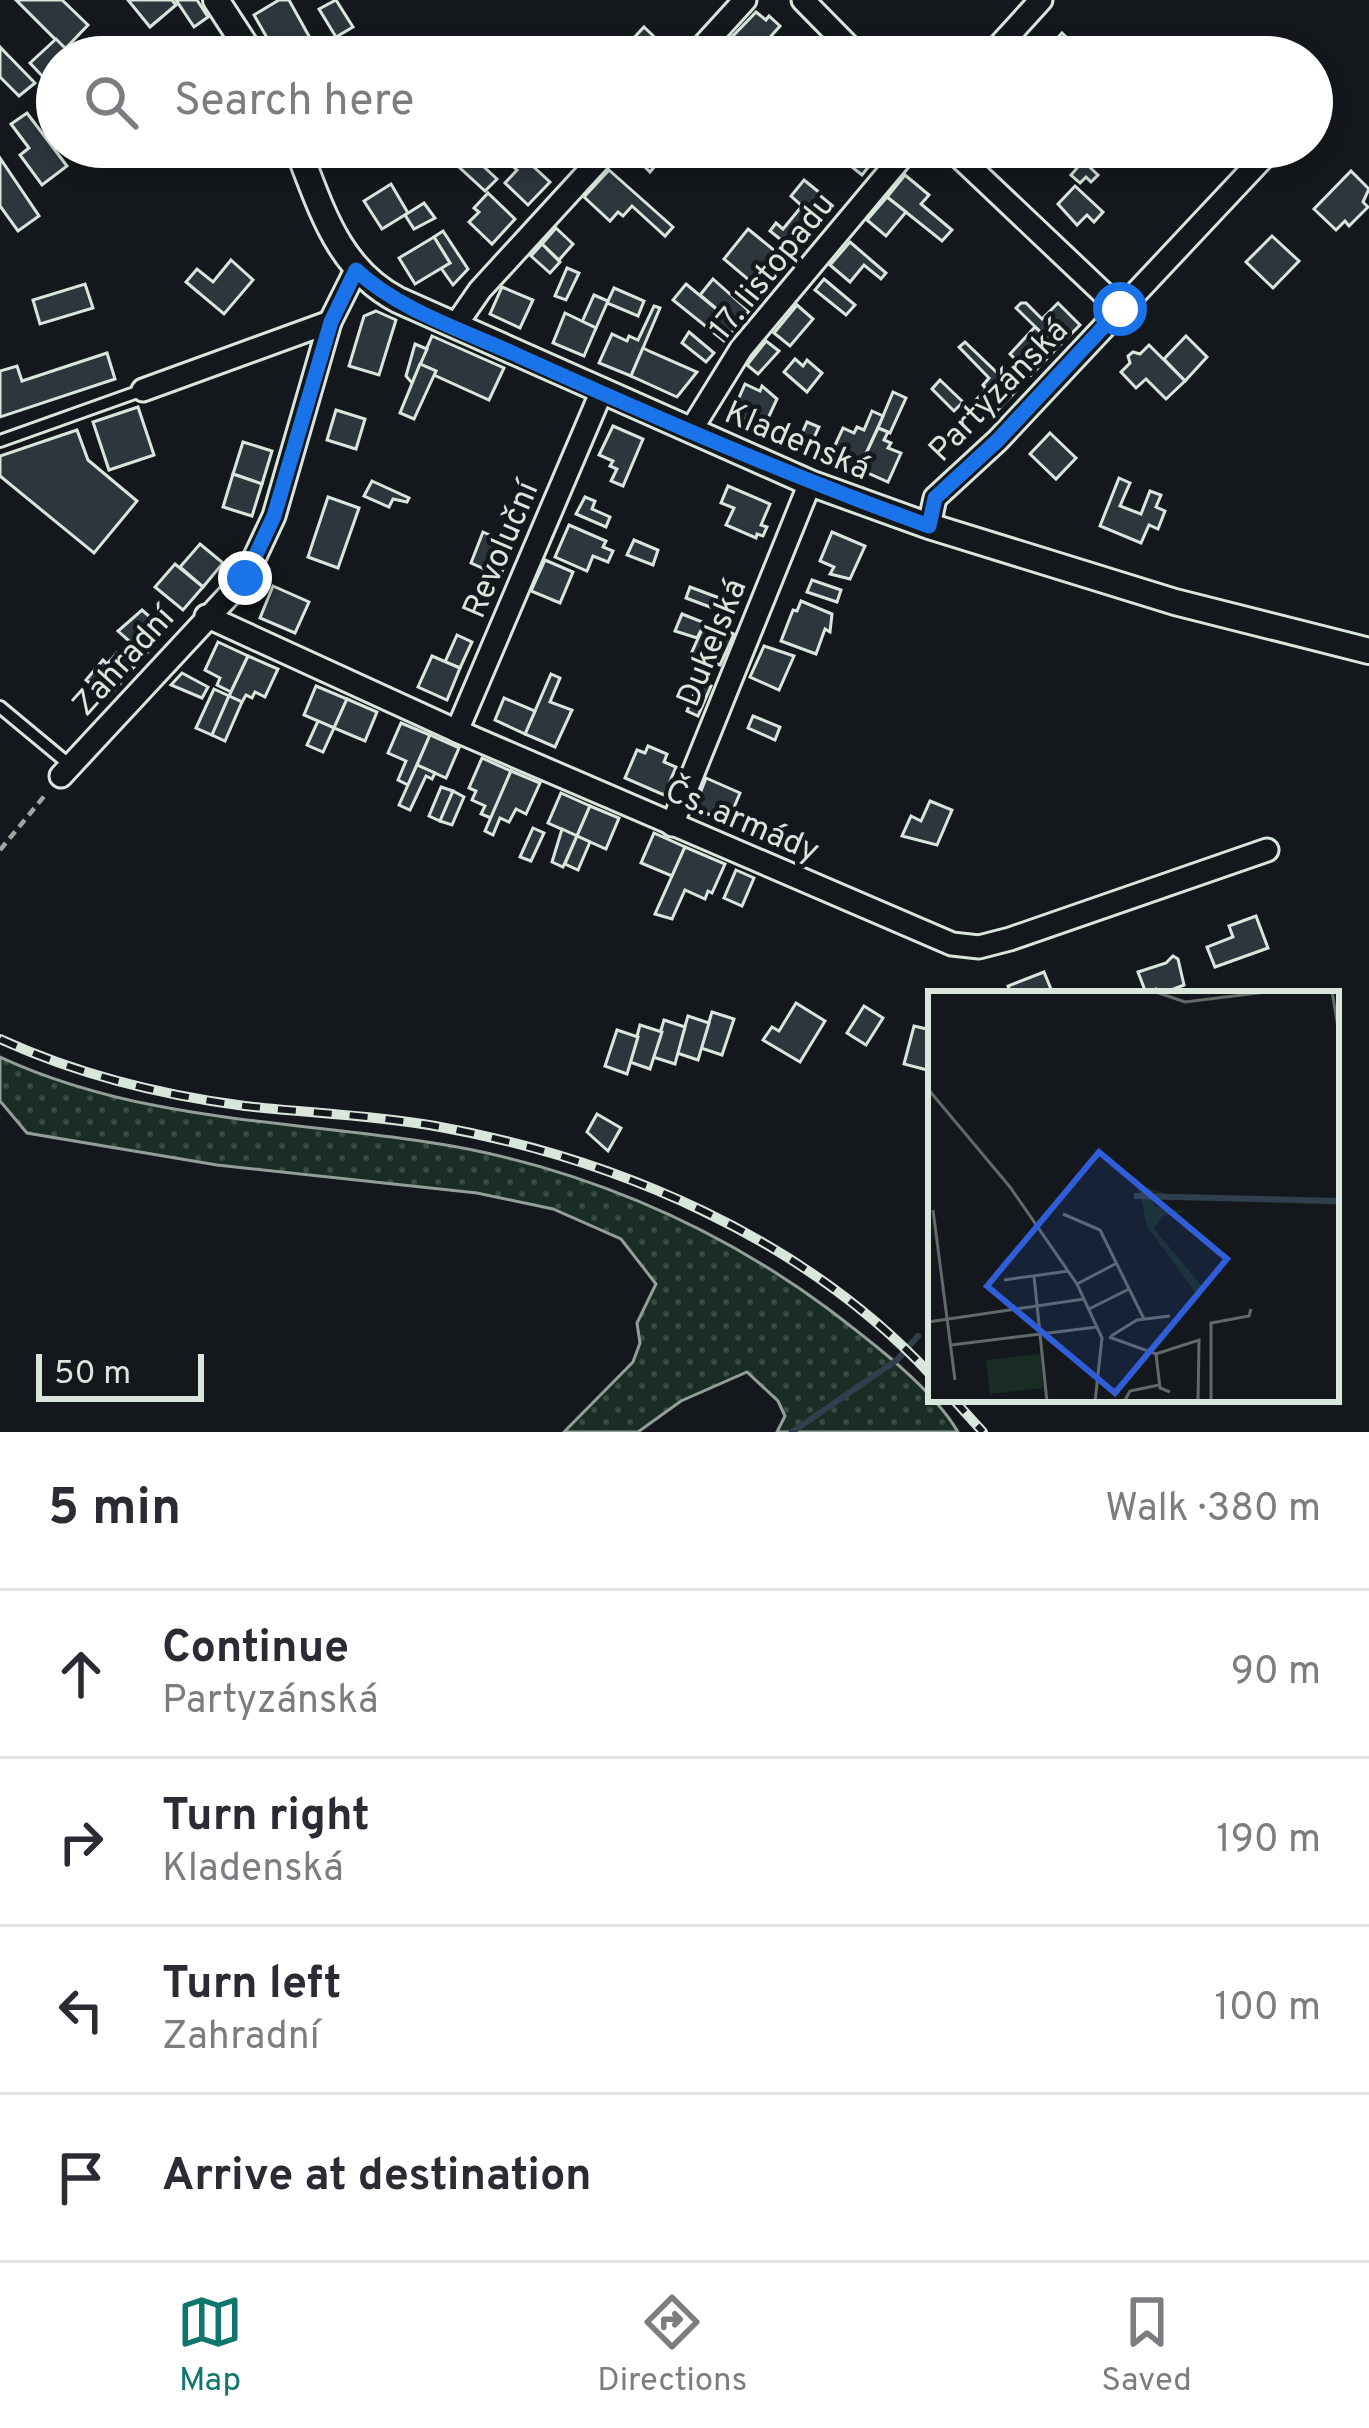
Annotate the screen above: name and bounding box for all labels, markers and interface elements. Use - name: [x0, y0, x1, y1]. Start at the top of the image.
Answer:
- search box: [36, 36, 1333, 168]
- icon: search: [78, 69, 144, 135]
- text: Search here: [174, 74, 414, 131]
- street label: 17. listopadu: [702, 185, 846, 350]
- route start: [1093, 282, 1147, 336]
- street label: Partyzánská: [921, 311, 1079, 472]
- street label: Kladenská: [717, 393, 875, 492]
- street label: Revoluční: [455, 473, 551, 625]
- route end: [218, 551, 272, 605]
- street label: Dukelská: [669, 573, 758, 714]
- street label: Zahradní: [65, 597, 187, 726]
- street label: Čs. armády: [658, 770, 826, 874]
- inset map: [928, 991, 1339, 1402]
- scale bar: [36, 1348, 204, 1401]
- text: 50 m: [54, 1354, 131, 1396]
- text: 5 min: [48, 1478, 181, 1543]
- text: Walk · 380 m: [1105, 1486, 1321, 1535]
- text: Continue: [162, 1621, 349, 1678]
- icon: ahead: [48, 1641, 114, 1707]
- text: 90 m: [1231, 1649, 1321, 1698]
- text: Partyzánská: [162, 1678, 379, 1727]
- text: Turn right: [162, 1789, 370, 1846]
- icon: right: [48, 1809, 114, 1875]
- text: 190 m: [1216, 1817, 1321, 1866]
- text: Kladenská: [162, 1846, 344, 1895]
- text: Turn left: [162, 1957, 341, 2014]
- icon: left: [48, 1977, 114, 2043]
- text: 100 m: [1214, 1985, 1321, 2034]
- text: Zahradní: [162, 2014, 320, 2063]
- icon: arrive: [48, 2145, 114, 2211]
- text: Arrive at destination: [162, 2149, 592, 2206]
- tab: Map: [177, 2289, 243, 2403]
- tab: Directions: [597, 2289, 747, 2403]
- tab: Saved: [1101, 2289, 1192, 2403]

